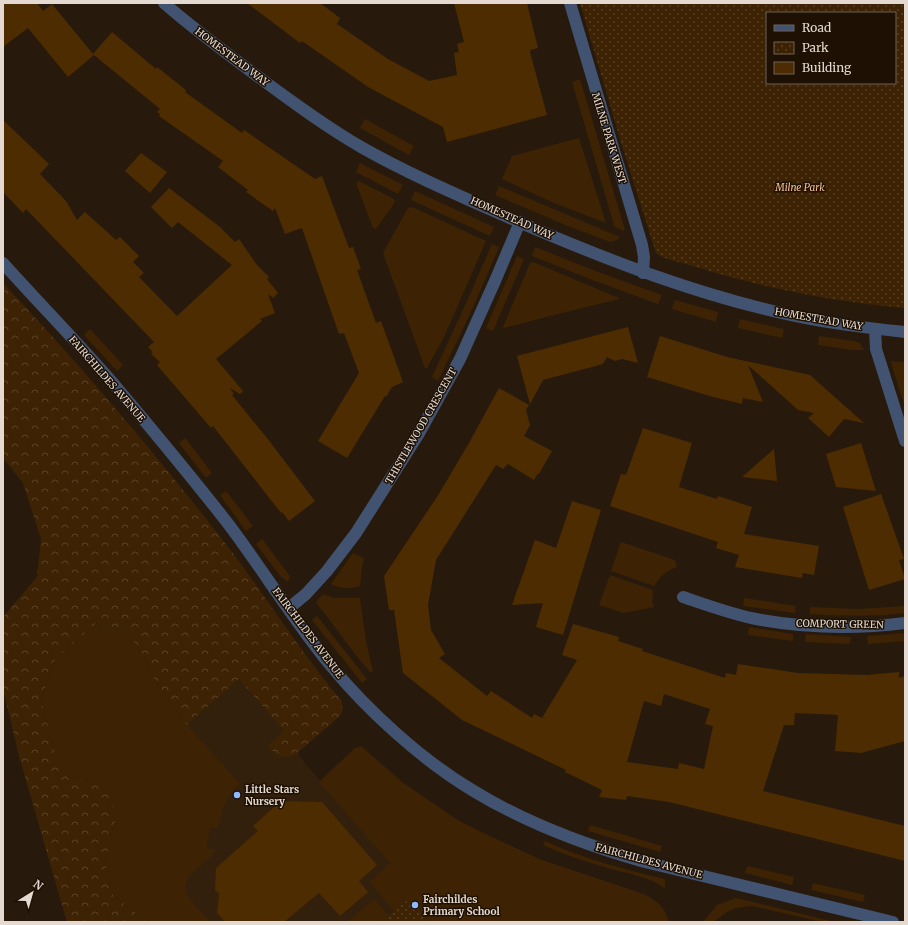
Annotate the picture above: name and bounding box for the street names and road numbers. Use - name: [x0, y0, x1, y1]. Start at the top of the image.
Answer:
- street label: HOMESTEAD WAY: [192, 25, 272, 89]
- street label: MILNE PARK WEST: [589, 91, 629, 185]
- street label: HOMESTEAD WAY: [468, 194, 556, 242]
- street label: HOMESTEAD WAY: [774, 305, 865, 333]
- street label: FAIRCHILDES AVENUE: [66, 333, 148, 425]
- street label: THISTLEWOOD CRESCENT: [382, 366, 460, 486]
- street label: FAIRCHILDES AVENUE: [270, 585, 347, 681]
- street label: COMPORT GREEN: [796, 617, 884, 631]
- street label: FAIRCHILDES AVENUE: [594, 840, 705, 882]

